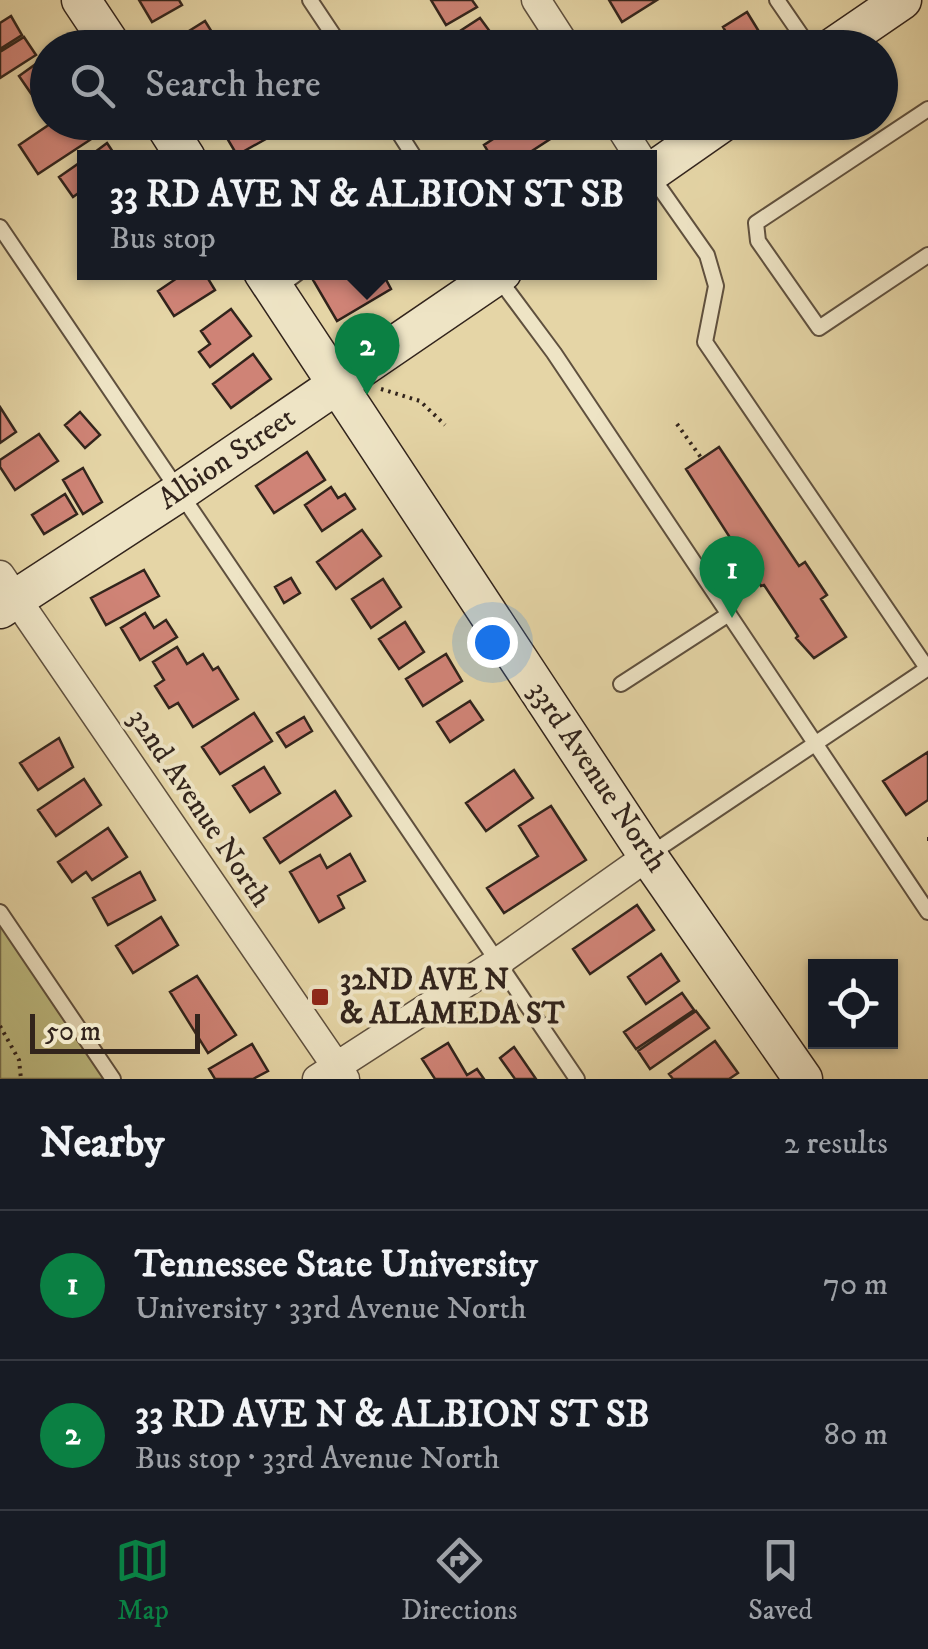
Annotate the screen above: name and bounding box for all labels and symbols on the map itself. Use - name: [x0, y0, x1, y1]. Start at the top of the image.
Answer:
- pin: 2: [334, 312, 400, 395]
- street label: Albion Street: [151, 400, 303, 518]
- pin: 1: [700, 536, 764, 618]
- your location: [467, 617, 518, 668]
- street label: 33rd Avenue North: [519, 674, 675, 880]
- street label: 32nd Avenue North: [119, 702, 279, 914]
- place label: 32ND AVE N & ALAMEDA ST: [340, 962, 565, 1033]
- marker: 32ND AVE N & ALAMEDA ST: [309, 986, 331, 1008]
- scale bar: [30, 1009, 200, 1054]

